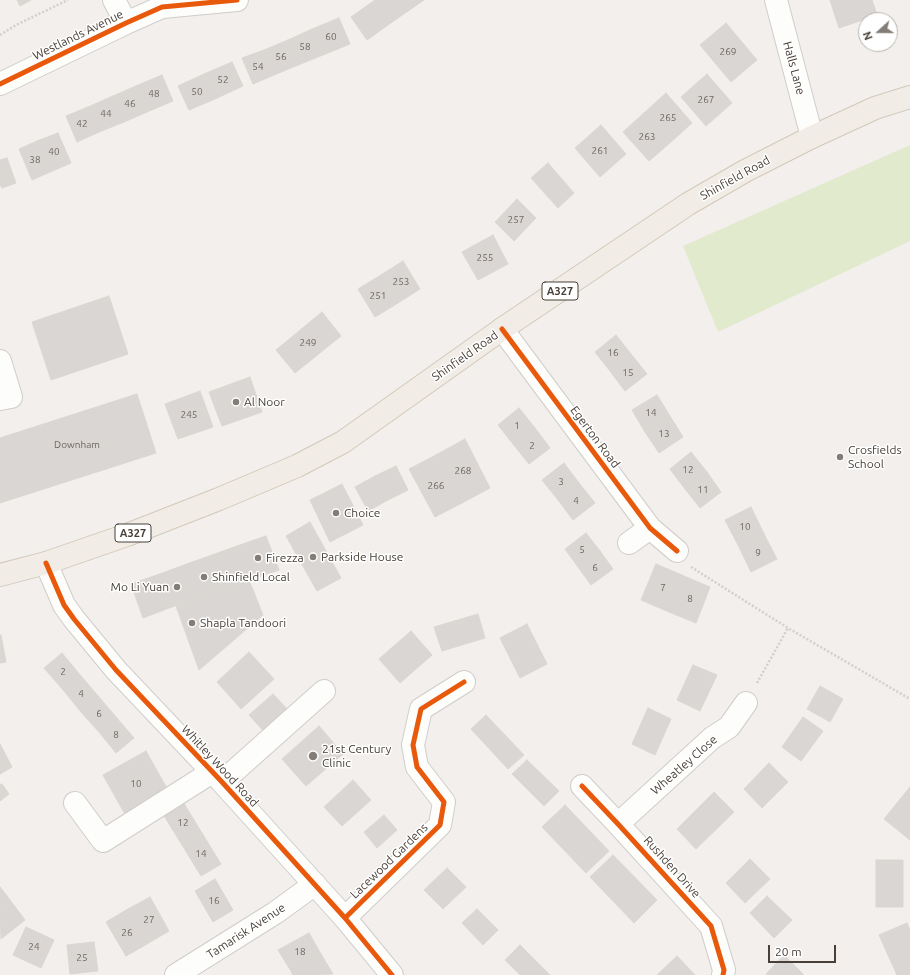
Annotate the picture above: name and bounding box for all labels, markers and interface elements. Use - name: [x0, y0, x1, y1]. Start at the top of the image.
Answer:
- street label: Westlands Avenue: [30, 7, 126, 63]
- north arrow: [858, 12, 898, 52]
- text: N: [861, 30, 875, 42]
- house number: 60: [325, 31, 337, 43]
- street label: Halls Lane: [780, 40, 808, 96]
- house number: 58: [299, 41, 311, 53]
- house number: 269: [720, 46, 736, 58]
- house number: 56: [275, 51, 287, 63]
- house number: 54: [252, 61, 264, 73]
- house number: 52: [217, 74, 229, 86]
- house number: 50: [191, 86, 203, 98]
- house number: 48: [148, 88, 160, 100]
- house number: 267: [698, 94, 714, 106]
- house number: 46: [124, 98, 136, 110]
- house number: 44: [100, 108, 112, 120]
- house number: 265: [660, 112, 676, 124]
- house number: 42: [76, 118, 88, 130]
- house number: 263: [639, 131, 655, 143]
- house number: 261: [592, 145, 608, 157]
- house number: 40: [48, 146, 60, 158]
- street label: Shinfield Road: [698, 153, 772, 203]
- house number: 38: [29, 154, 41, 166]
- house number: 257: [508, 214, 524, 226]
- house number: 255: [477, 252, 493, 264]
- house number: 253: [393, 276, 409, 288]
- road number: A327: [542, 282, 578, 300]
- house number: 251: [370, 290, 386, 302]
- street label: Shinfield Road: [429, 328, 501, 384]
- house number: 249: [300, 337, 316, 349]
- house number: 16: [607, 347, 619, 359]
- house number: 15: [622, 367, 634, 379]
- place label: Al Noor: [244, 395, 285, 409]
- marker: Al Noor: [231, 397, 241, 407]
- street label: Egerton Road: [567, 403, 623, 471]
- house number: 14: [645, 407, 657, 419]
- house number: 245: [181, 409, 197, 421]
- house number: 1: [514, 420, 520, 432]
- house number: 13: [658, 428, 670, 440]
- house number: Downham: [54, 439, 100, 451]
- house number: 2: [529, 440, 535, 452]
- place label: Crosfields School: [848, 443, 902, 471]
- marker: Crosfields School: [835, 452, 845, 462]
- house number: 12: [682, 464, 694, 476]
- house number: 268: [455, 465, 471, 477]
- house number: 3: [558, 476, 564, 488]
- house number: 266: [428, 480, 444, 492]
- house number: 11: [697, 484, 709, 496]
- house number: 4: [573, 495, 579, 507]
- place label: Choice: [344, 506, 380, 520]
- marker: Choice: [331, 508, 341, 518]
- house number: 10: [739, 521, 751, 533]
- road number: A327: [115, 524, 151, 542]
- house number: 5: [579, 544, 585, 556]
- house number: 9: [755, 547, 761, 559]
- place label: Parkside House: [321, 550, 403, 564]
- place label: Firezza: [266, 551, 304, 565]
- marker: Parkside House: [308, 552, 318, 562]
- marker: Firezza: [253, 553, 263, 563]
- house number: 6: [592, 562, 598, 574]
- place label: Shinfield Local: [212, 570, 290, 584]
- marker: Shinfield Local: [199, 572, 209, 582]
- place label: Mo Li Yuan: [111, 580, 169, 594]
- marker: Mo Li Yuan: [172, 582, 182, 592]
- house number: 7: [660, 582, 666, 594]
- house number: 8: [687, 593, 693, 605]
- place label: Shapla Tandoori: [200, 616, 286, 630]
- marker: Shapla Tandoori: [187, 618, 197, 628]
- house number: 2: [60, 666, 66, 678]
- house number: 4: [78, 688, 84, 700]
- house number: 6: [96, 708, 102, 720]
- street label: Whitley Wood Road: [178, 722, 262, 810]
- house number: 8: [113, 729, 119, 741]
- street label: Wheatley Close: [648, 732, 720, 798]
- place label: 21st Century Clinic: [322, 742, 391, 770]
- marker: 21st Century Clinic: [307, 750, 319, 762]
- house number: 10: [130, 778, 142, 790]
- house number: 12: [177, 817, 189, 829]
- street label: Lacewood Gardens: [347, 820, 431, 902]
- street label: Rushden Drive: [641, 833, 703, 901]
- house number: 14: [195, 848, 207, 860]
- house number: 16: [208, 895, 220, 907]
- street label: Tamarisk Avenue: [204, 900, 288, 962]
- house number: 27: [143, 914, 155, 926]
- house number: 26: [121, 927, 133, 939]
- scale bar: [770, 937, 838, 963]
- house number: 24: [28, 941, 40, 953]
- text: 20 m: [775, 945, 802, 958]
- house number: 18: [294, 946, 306, 958]
- house number: 25: [76, 952, 88, 964]

